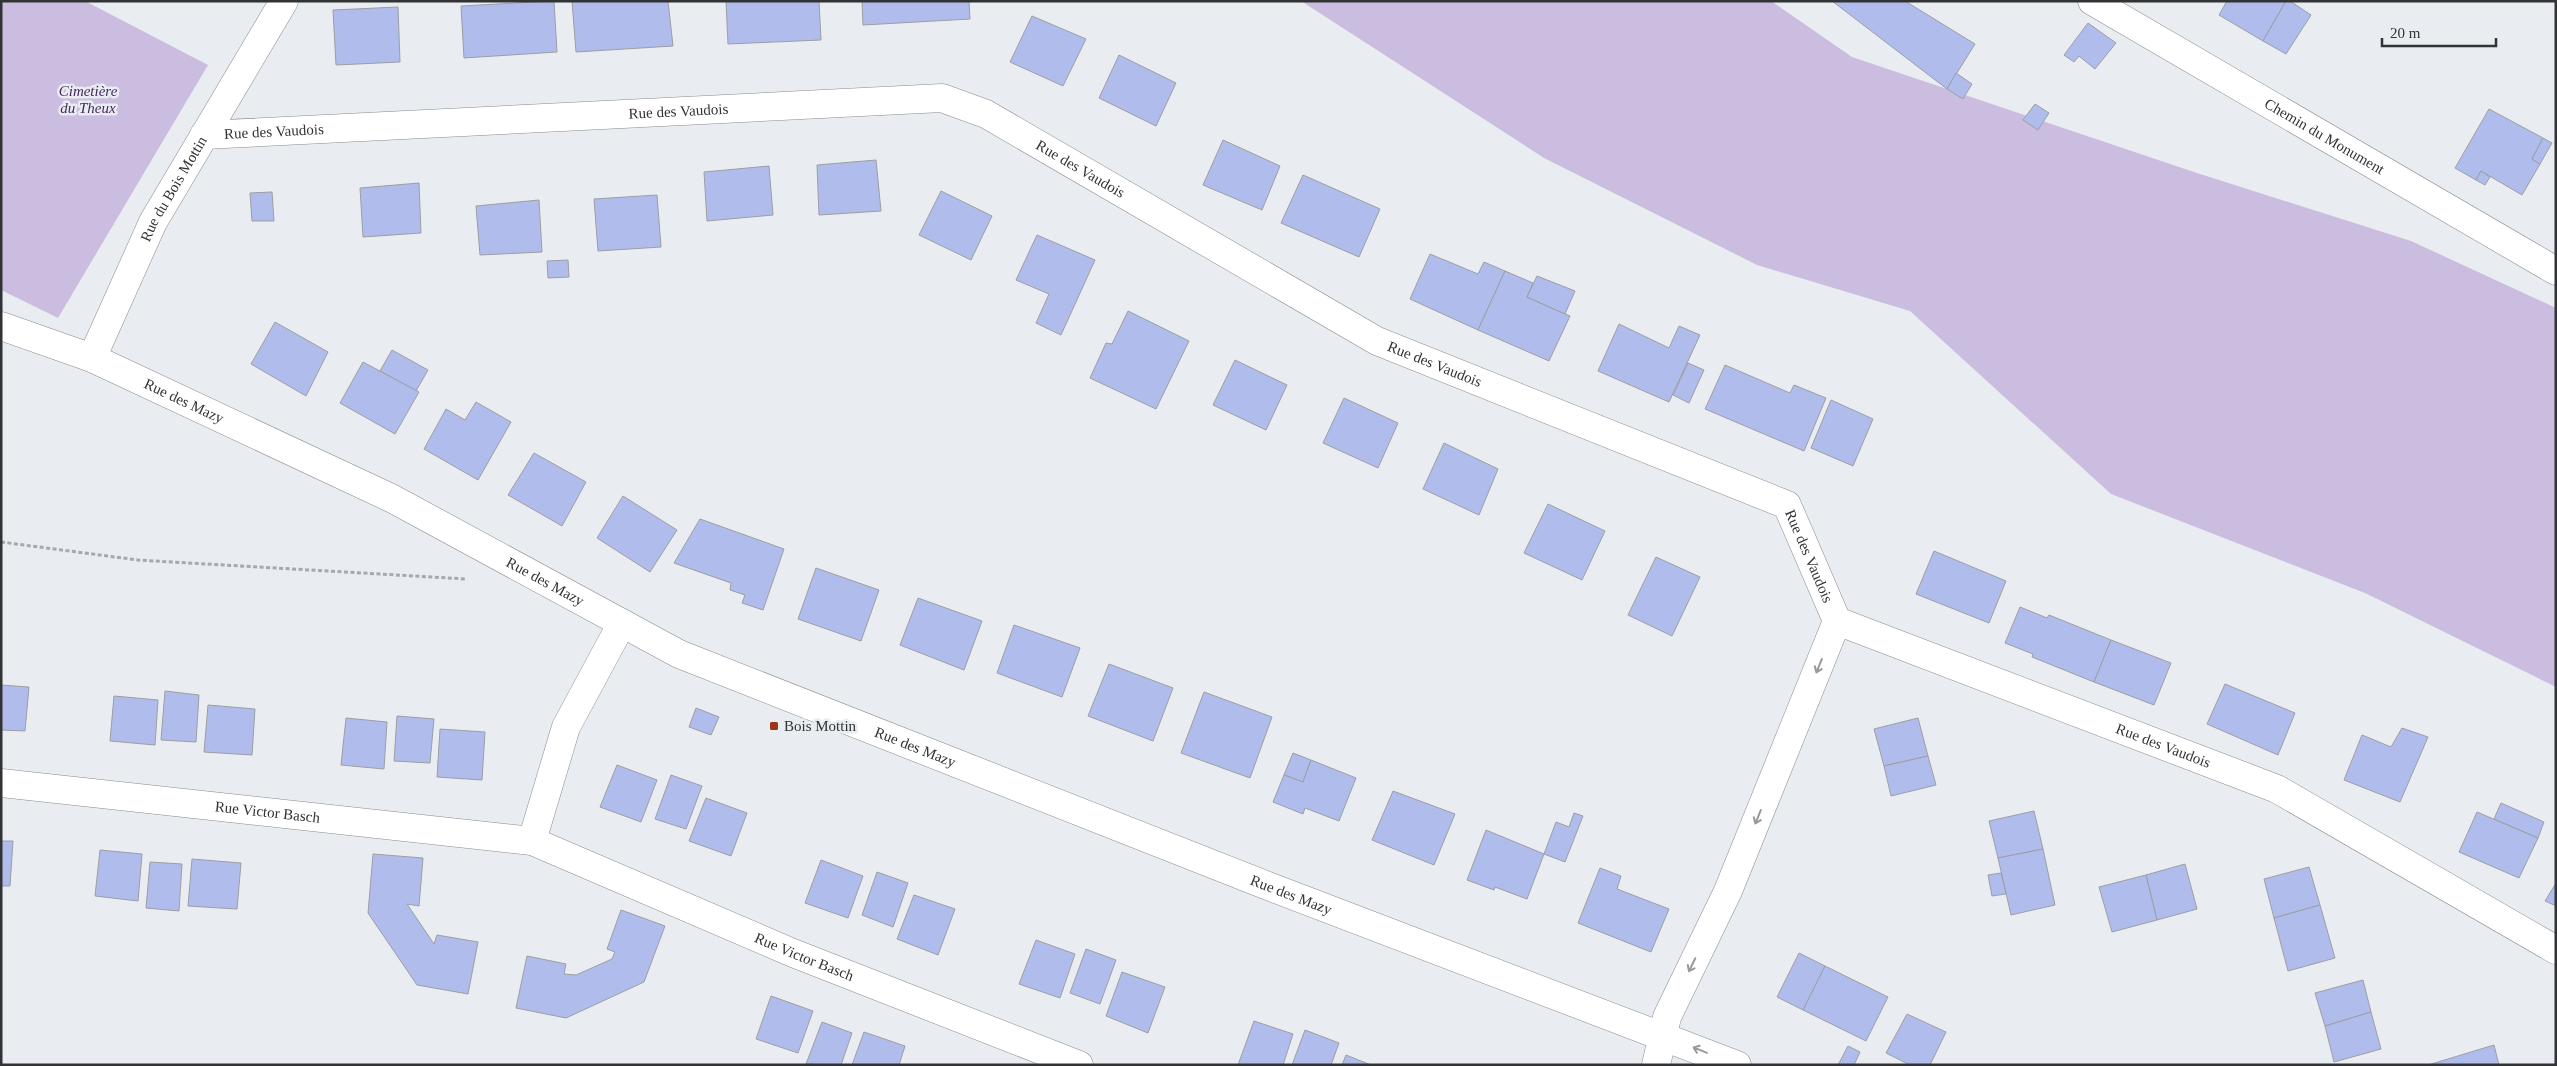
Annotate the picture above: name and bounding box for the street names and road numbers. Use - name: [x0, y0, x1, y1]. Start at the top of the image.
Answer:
- street label: Chemin du Monument: [2262, 95, 2388, 178]
- street label: Rue des Vaudois: [628, 101, 729, 122]
- street label: Rue des Vaudois: [224, 121, 324, 142]
- street label: Rue du Bois Mottin: [137, 133, 210, 244]
- street label: Rue des Vaudois: [1033, 137, 1128, 201]
- street label: Rue des Vaudois: [1385, 338, 1484, 390]
- street label: Rue des Mazy: [142, 376, 227, 427]
- street label: Rue des Vaudois: [1782, 507, 1836, 605]
- street label: Rue des Mazy: [504, 554, 587, 609]
- street label: Rue des Vaudois: [2114, 720, 2213, 771]
- street label: Rue des Mazy: [872, 724, 959, 770]
- street label: Rue Victor Basch: [214, 798, 321, 826]
- street label: Rue des Mazy: [1248, 872, 1335, 918]
- street label: Rue Victor Basch: [752, 929, 857, 984]

